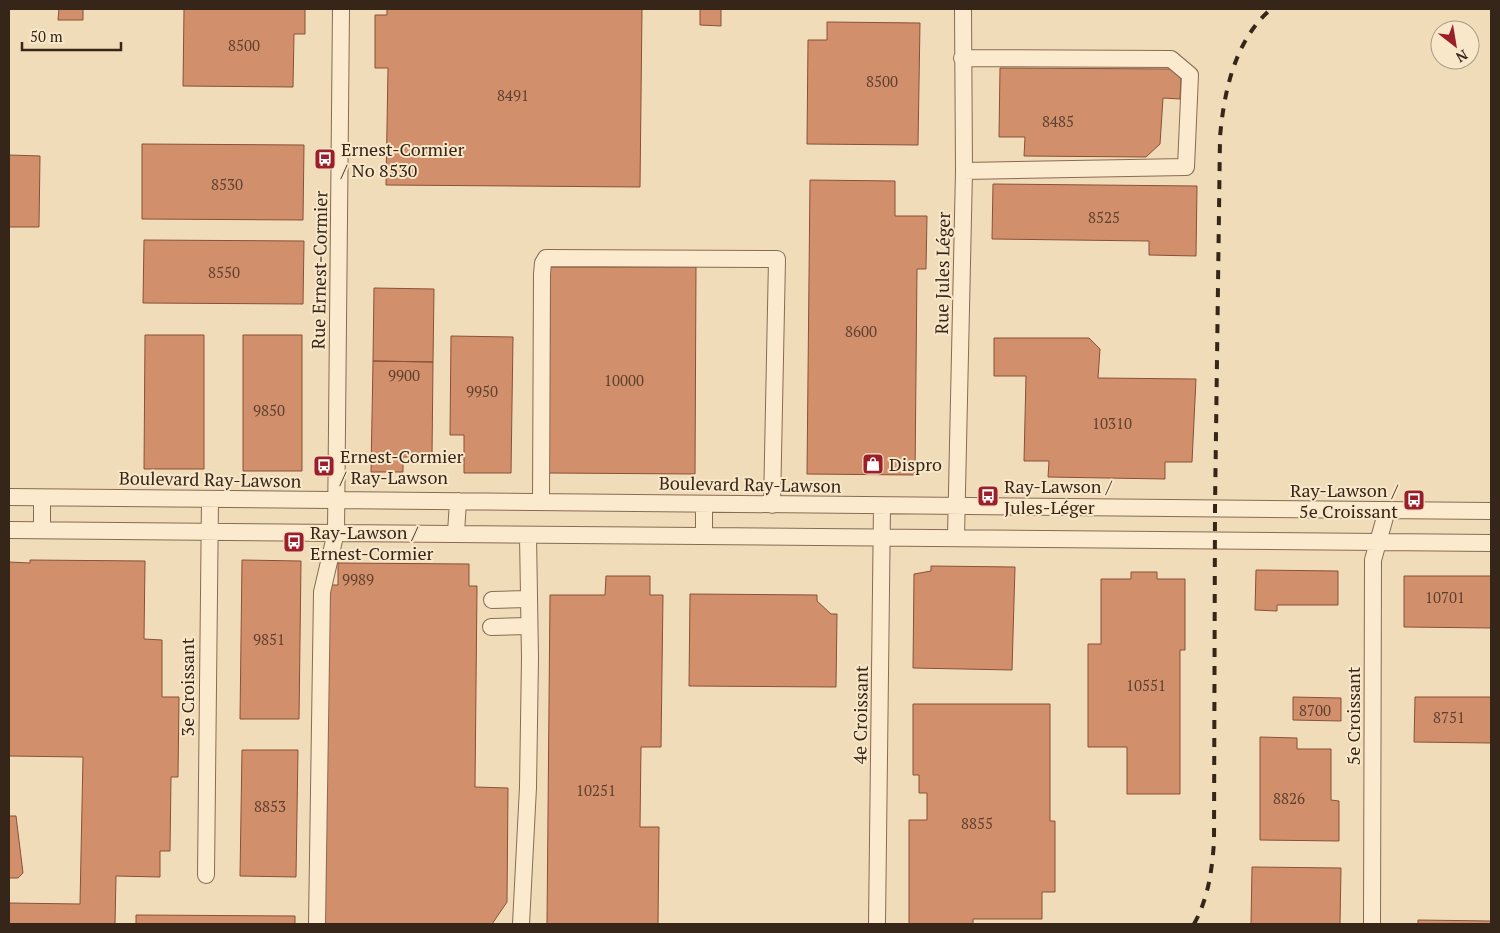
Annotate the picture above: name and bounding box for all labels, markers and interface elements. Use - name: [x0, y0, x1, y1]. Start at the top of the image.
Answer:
- scale bar: [22, 20, 121, 52]
- north arrow: [1430, 20, 1480, 70]
- text: 50 m: [30, 26, 63, 46]
- house number: 8500: [228, 35, 260, 55]
- text: N: [1452, 46, 1471, 68]
- house number: 8500: [866, 71, 898, 91]
- house number: 8491: [497, 85, 529, 105]
- house number: 8485: [1042, 111, 1074, 131]
- place label: Ernest-Cormier / No 8530: [340, 137, 465, 182]
- bus stop icon: Ernest-Cormier / No 8530: [313, 147, 337, 171]
- house number: 8530: [211, 174, 243, 194]
- street label: Rue Ernest-Cormier: [306, 190, 332, 350]
- house number: 8525: [1088, 207, 1120, 227]
- street label: Rue Jules Léger: [929, 211, 955, 335]
- house number: 8550: [208, 262, 240, 282]
- house number: 8600: [845, 321, 877, 341]
- house number: 9900: [388, 365, 420, 385]
- house number: 10000: [604, 370, 644, 390]
- house number: 9950: [466, 381, 498, 401]
- house number: 9850: [253, 400, 285, 420]
- house number: 10310: [1092, 413, 1132, 433]
- place label: Ernest-Cormier / Ray-Lawson: [339, 444, 464, 489]
- shop icon: Dispro: [861, 452, 885, 476]
- place label: Dispro: [889, 452, 942, 476]
- bus stop icon: Ernest-Cormier / Ray-Lawson: [312, 454, 336, 478]
- street label: Boulevard Ray-Lawson: [119, 465, 302, 493]
- street label: Boulevard Ray-Lawson: [659, 470, 842, 498]
- place label: Ray-Lawson / Jules-Léger: [1004, 474, 1113, 519]
- place label: Ray-Lawson / 5e Croissant: [1290, 478, 1399, 523]
- bus stop icon: Ray-Lawson / Jules-Léger: [976, 484, 1000, 508]
- bus stop icon: Ray-Lawson / 5e Croissant: [1402, 488, 1426, 512]
- place label: Ray-Lawson / Ernest-Cormier: [310, 520, 434, 565]
- bus stop icon: Ray-Lawson / Ernest-Cormier: [282, 530, 306, 554]
- house number: 9989: [342, 569, 374, 589]
- house number: 10701: [1425, 587, 1465, 607]
- house number: 9851: [253, 629, 285, 649]
- street label: 3e Croissant: [175, 637, 199, 736]
- street label: 4e Croissant: [847, 665, 873, 765]
- street label: 5e Croissant: [1341, 666, 1365, 765]
- house number: 10551: [1126, 675, 1166, 695]
- house number: 8700: [1299, 700, 1331, 720]
- house number: 8751: [1433, 707, 1465, 727]
- house number: 10251: [576, 780, 616, 800]
- house number: 8826: [1273, 788, 1305, 808]
- house number: 8853: [254, 796, 286, 816]
- house number: 8855: [961, 813, 993, 833]

